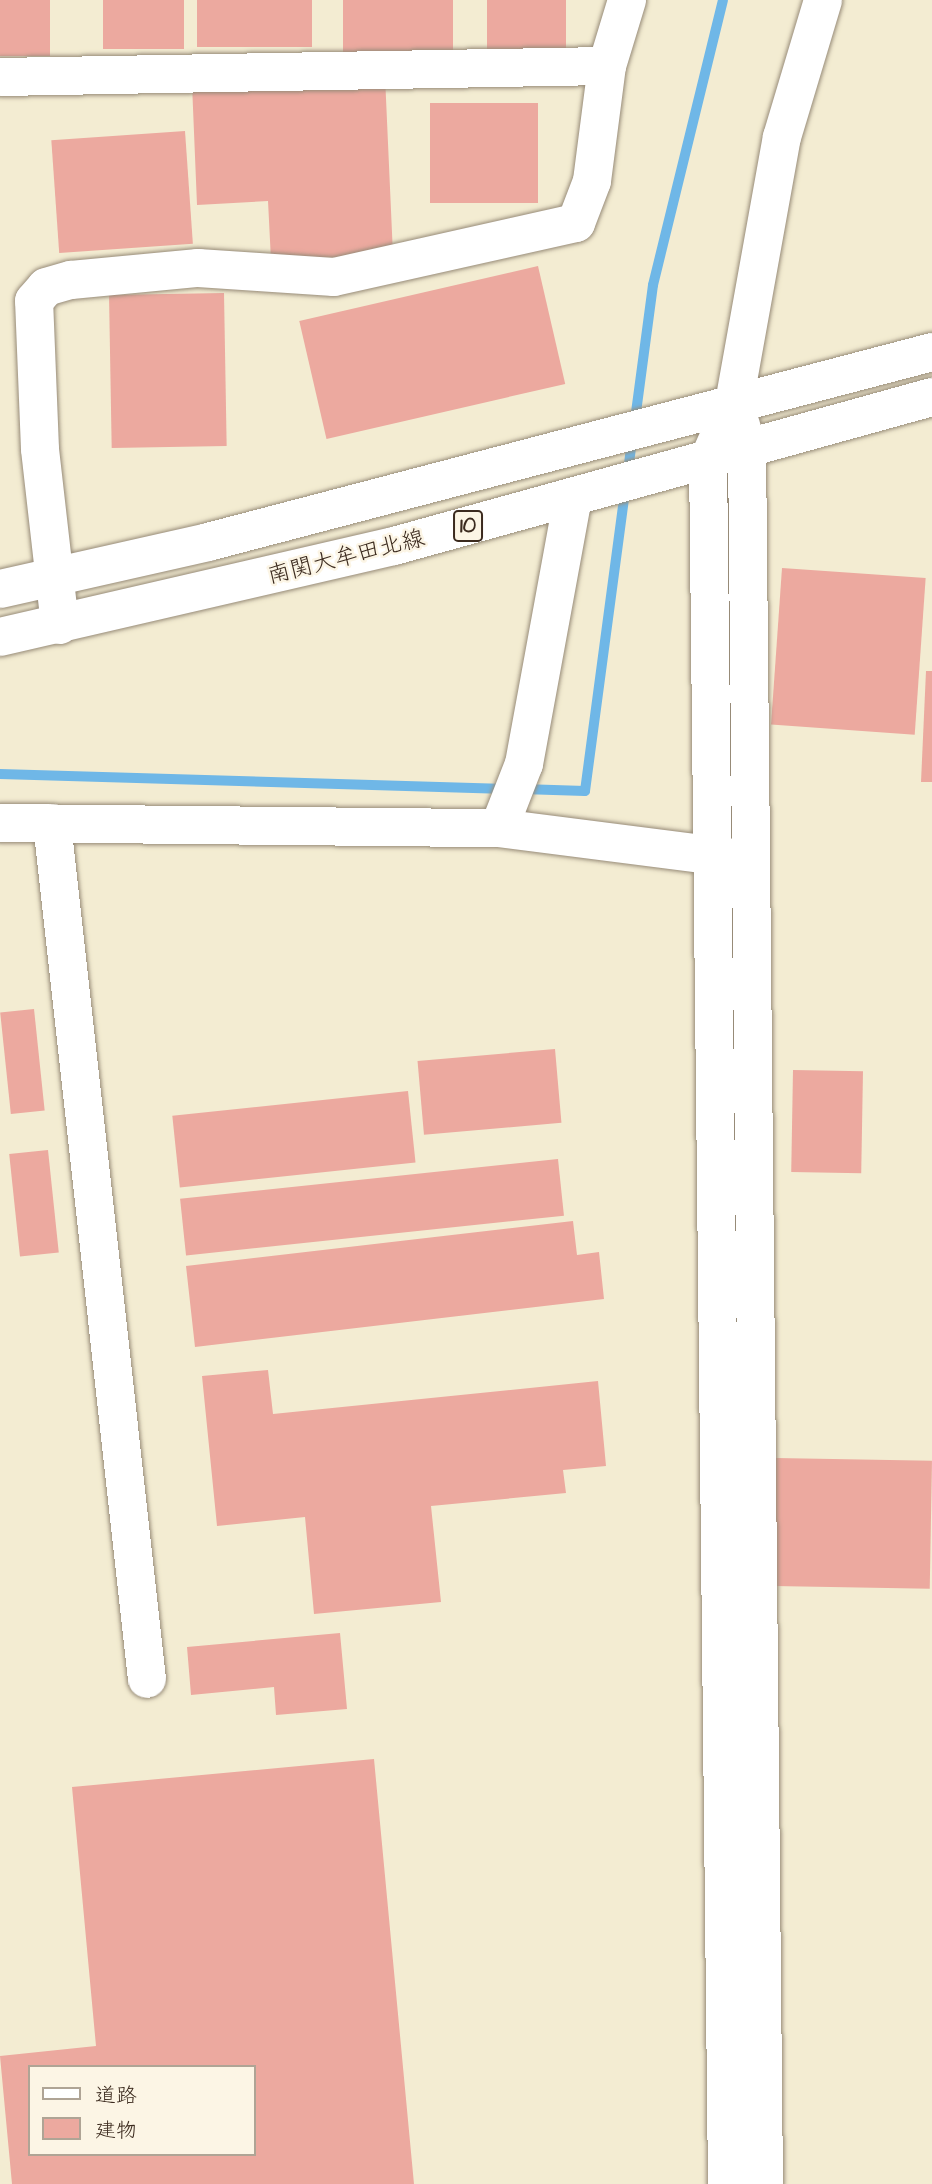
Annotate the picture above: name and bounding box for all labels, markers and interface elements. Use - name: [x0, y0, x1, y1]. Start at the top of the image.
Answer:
- road number: 10: [452, 508, 484, 544]
- street label: 南関大牟田北線: [265, 524, 427, 590]
- legend: [28, 2065, 256, 2156]
- text: 道路: [95, 2081, 137, 2110]
- text: 建物: [95, 2116, 137, 2145]

